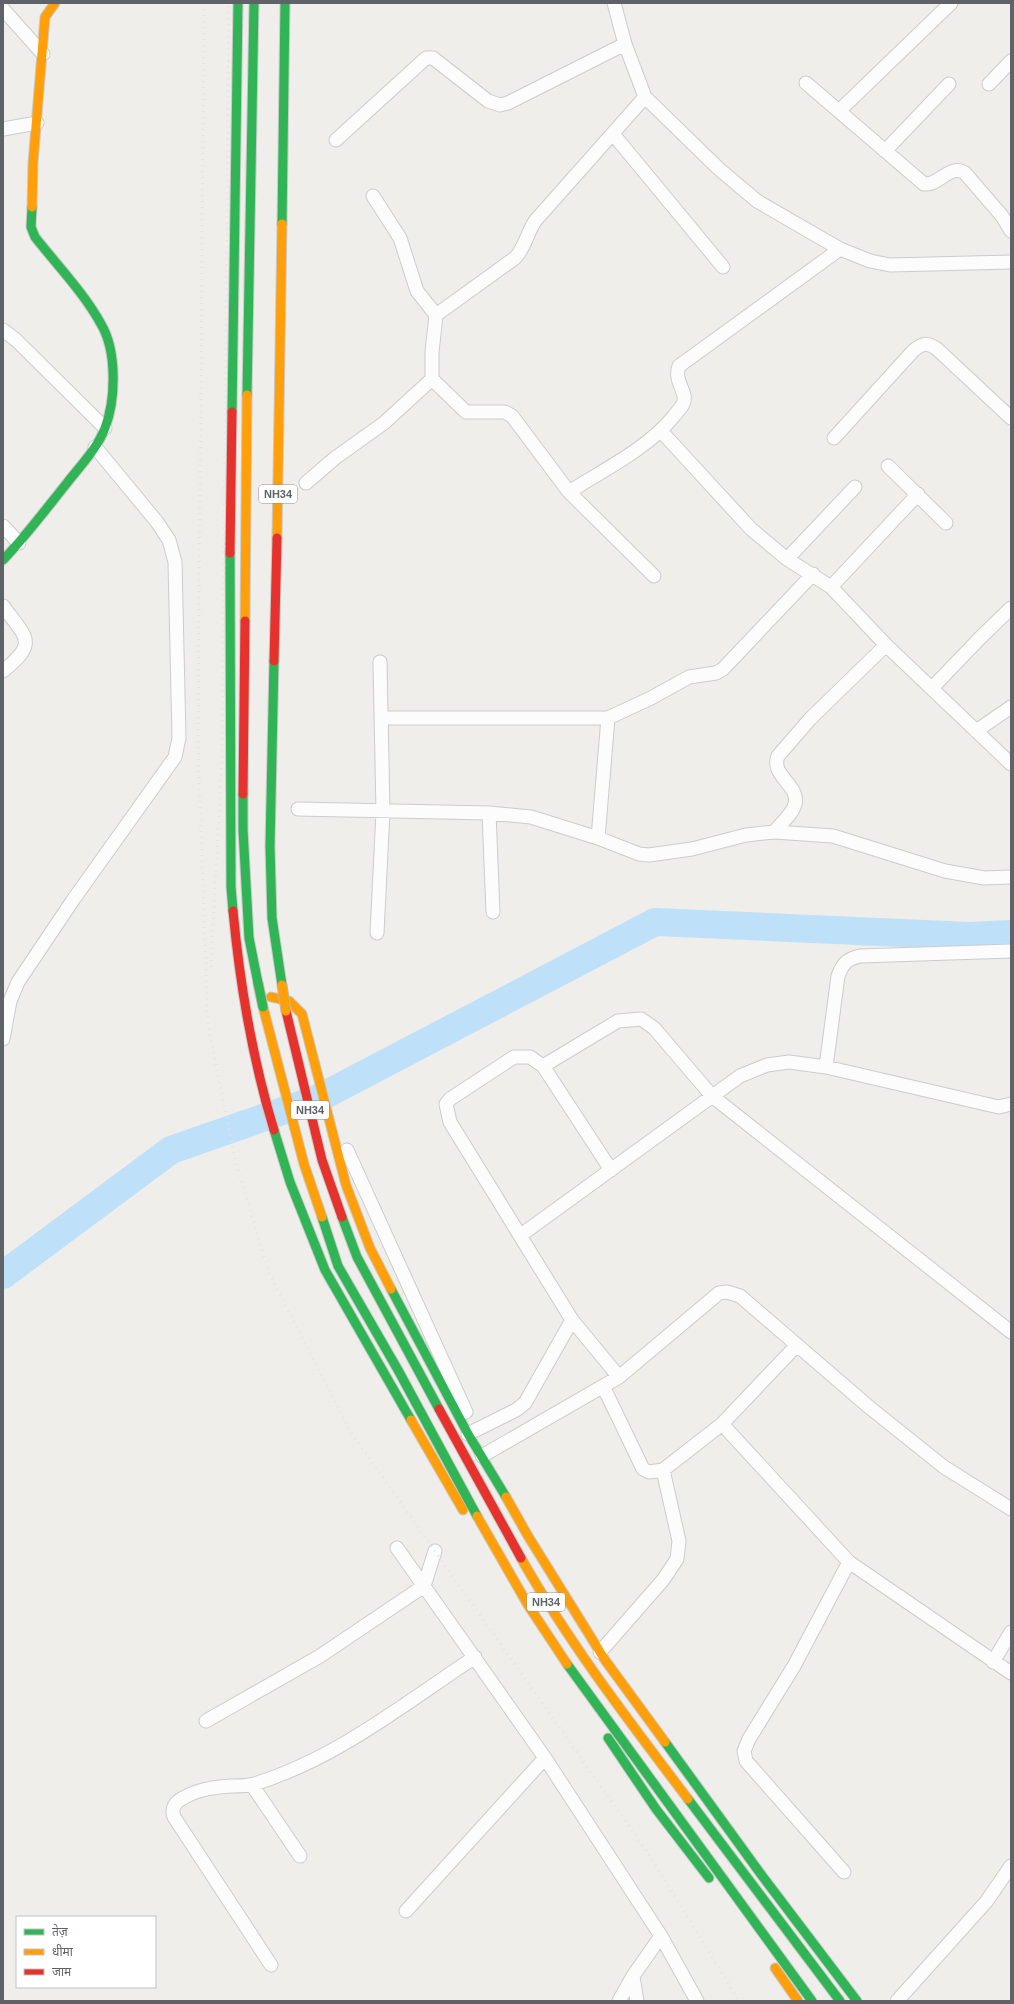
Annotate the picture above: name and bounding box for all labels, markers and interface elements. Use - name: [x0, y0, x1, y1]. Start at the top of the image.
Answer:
- road number: NH34: [259, 485, 297, 503]
- road number: NH34: [291, 1101, 329, 1119]
- road number: NH34: [527, 1593, 565, 1611]
- legend: [16, 1916, 156, 1988]
- text: तेज़: [52, 1924, 69, 1939]
- text: धीमा: [52, 1944, 74, 1959]
- text: जाम: [52, 1965, 72, 1979]

